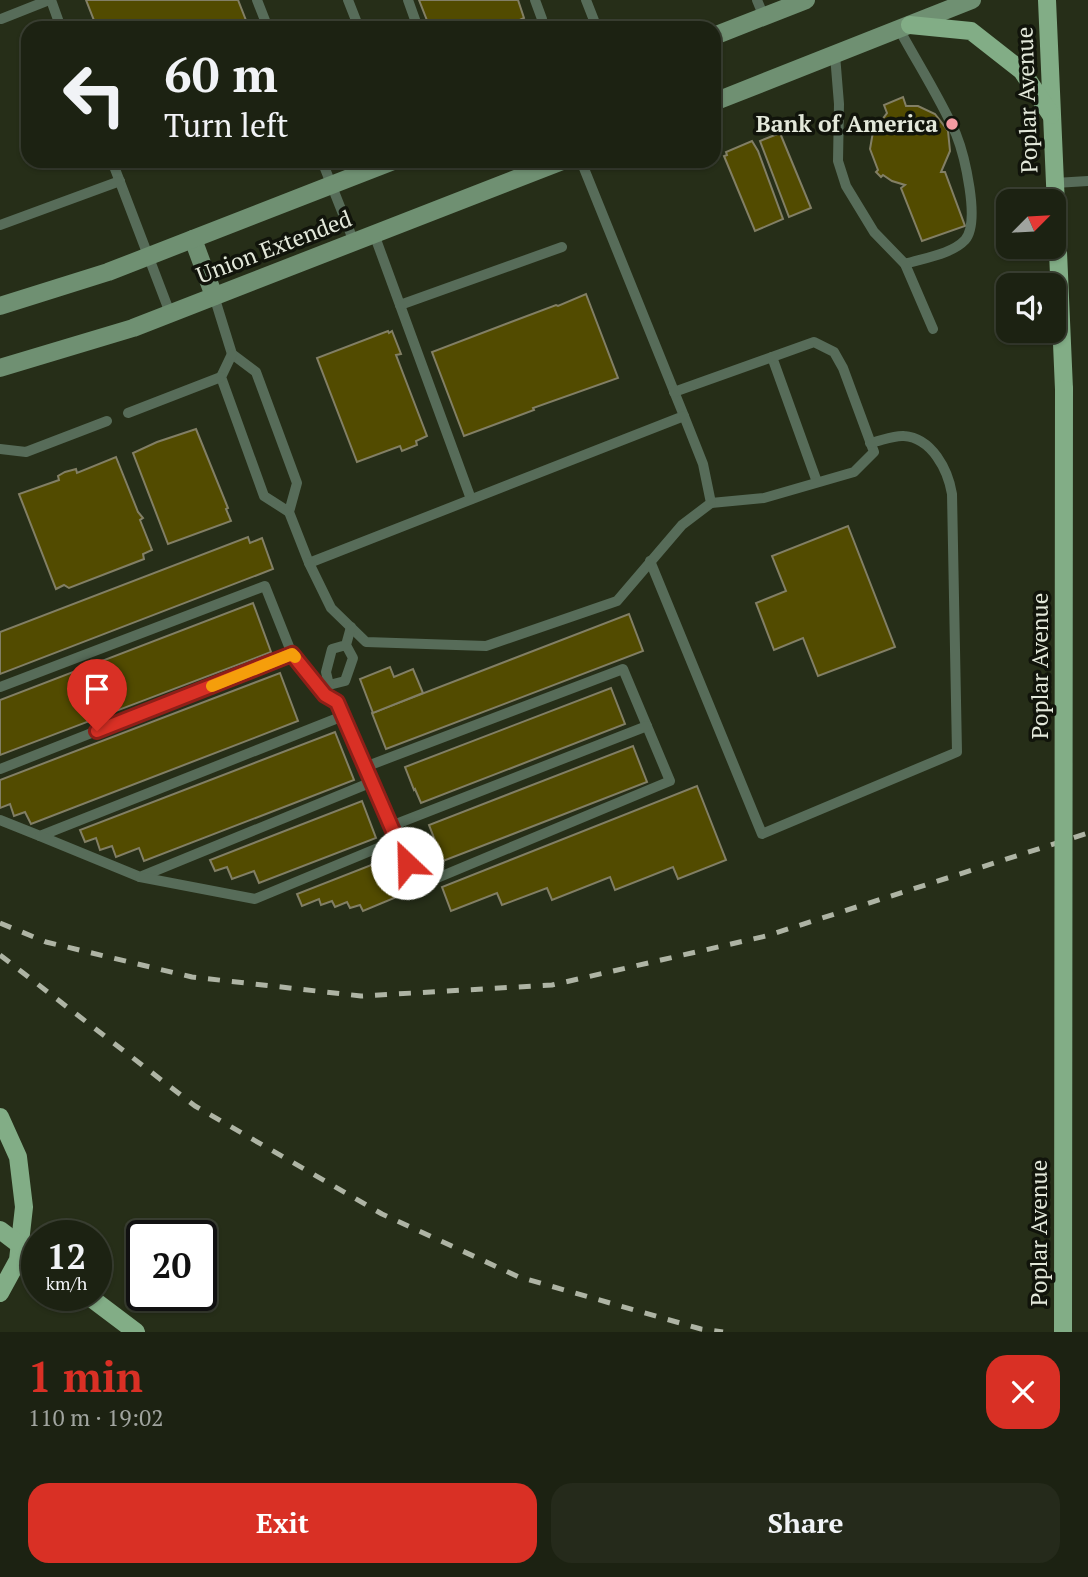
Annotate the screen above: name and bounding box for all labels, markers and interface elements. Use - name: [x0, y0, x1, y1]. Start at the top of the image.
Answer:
- street label: Poplar Avenue: [1008, 26, 1045, 174]
- text: 60 m: [164, 41, 278, 106]
- icon: left: [49, 49, 140, 140]
- text: Turn left: [164, 104, 288, 146]
- place label: Bank of America: [756, 108, 938, 139]
- marker: Bank of America: [944, 116, 960, 132]
- north arrow: [996, 189, 1066, 259]
- map controls: [996, 189, 1066, 343]
- street label: Union Extended: [192, 203, 356, 290]
- button: sound: [996, 273, 1066, 343]
- street label: Poplar Avenue: [1024, 593, 1055, 739]
- pin: [67, 659, 127, 731]
- icon: arrive: [78, 670, 116, 708]
- position arrow: [370, 826, 444, 900]
- street label: Poplar Avenue: [1023, 1160, 1054, 1306]
- speed limit sign: 20: [126, 1220, 217, 1311]
- text: 12: [47, 1233, 86, 1279]
- text: km/h: [46, 1271, 87, 1295]
- text: 1 min: [28, 1348, 143, 1404]
- button: close: [986, 1355, 1060, 1429]
- text: 110 m · 19:02: [28, 1402, 163, 1433]
- button: Exit: [28, 1483, 537, 1563]
- button: Share: [551, 1483, 1060, 1563]

